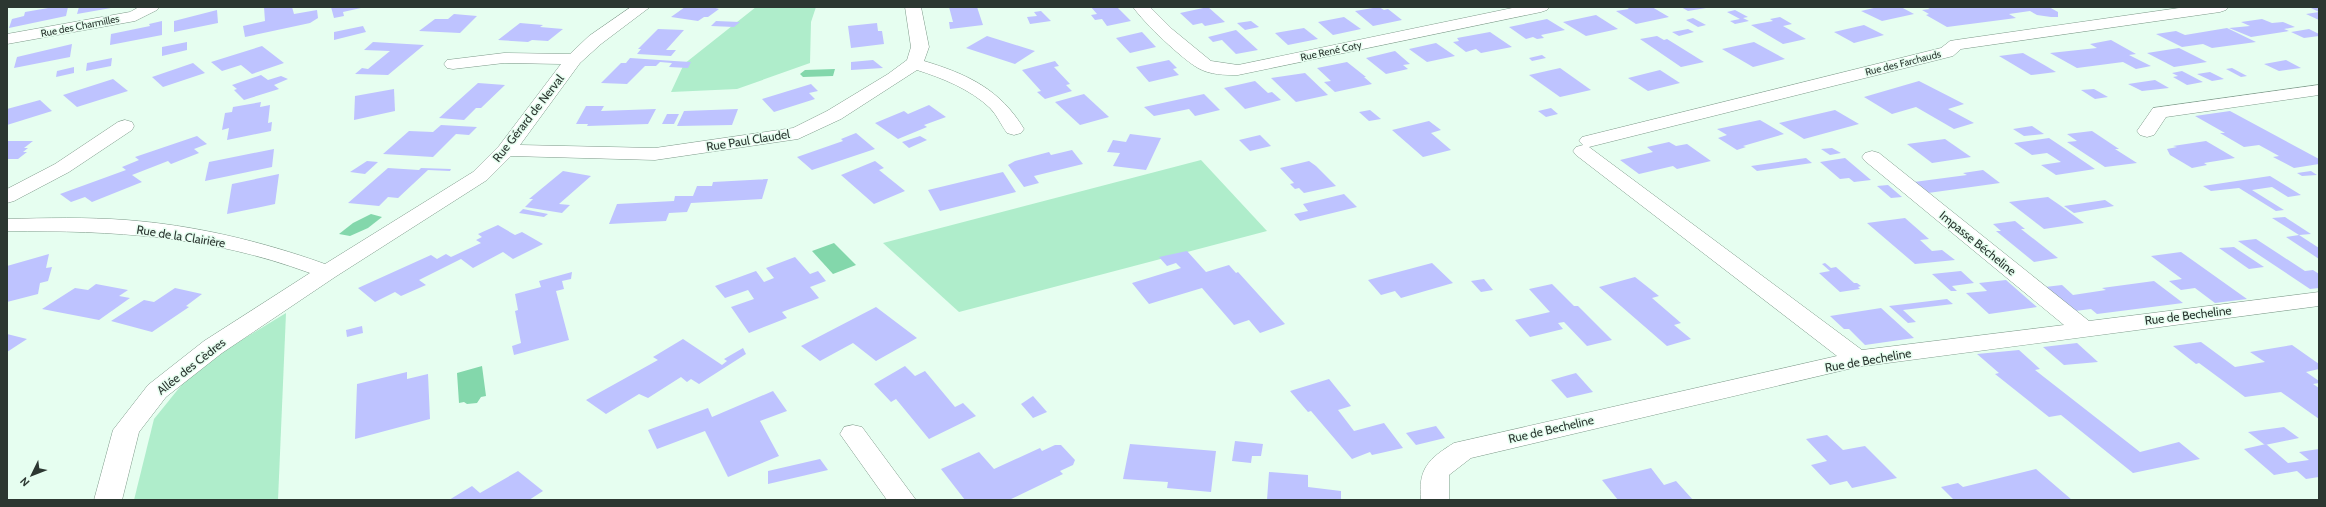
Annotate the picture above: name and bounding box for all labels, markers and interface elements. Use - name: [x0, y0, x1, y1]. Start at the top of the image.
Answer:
- street label: Rue des Charmilles: [40, 12, 120, 40]
- street label: Rue René Coty: [1299, 38, 1363, 64]
- street label: Rue des Farchauds: [1864, 47, 1942, 79]
- street label: Rue Gérard de Nerval: [489, 71, 567, 165]
- street label: Rue Paul Claudel: [705, 126, 791, 154]
- street label: Impasse Bécheline: [1937, 207, 2019, 279]
- street label: Rue de la Clairière: [135, 222, 227, 250]
- street label: Rue de Becheline: [2144, 302, 2232, 328]
- street label: Allée des Cèdres: [154, 334, 228, 398]
- street label: Rue de Becheline: [1824, 345, 1912, 375]
- street label: Rue de Becheline: [1507, 412, 1595, 446]
- north arrow: [12, 455, 52, 495]
- text: N: [17, 474, 32, 489]

